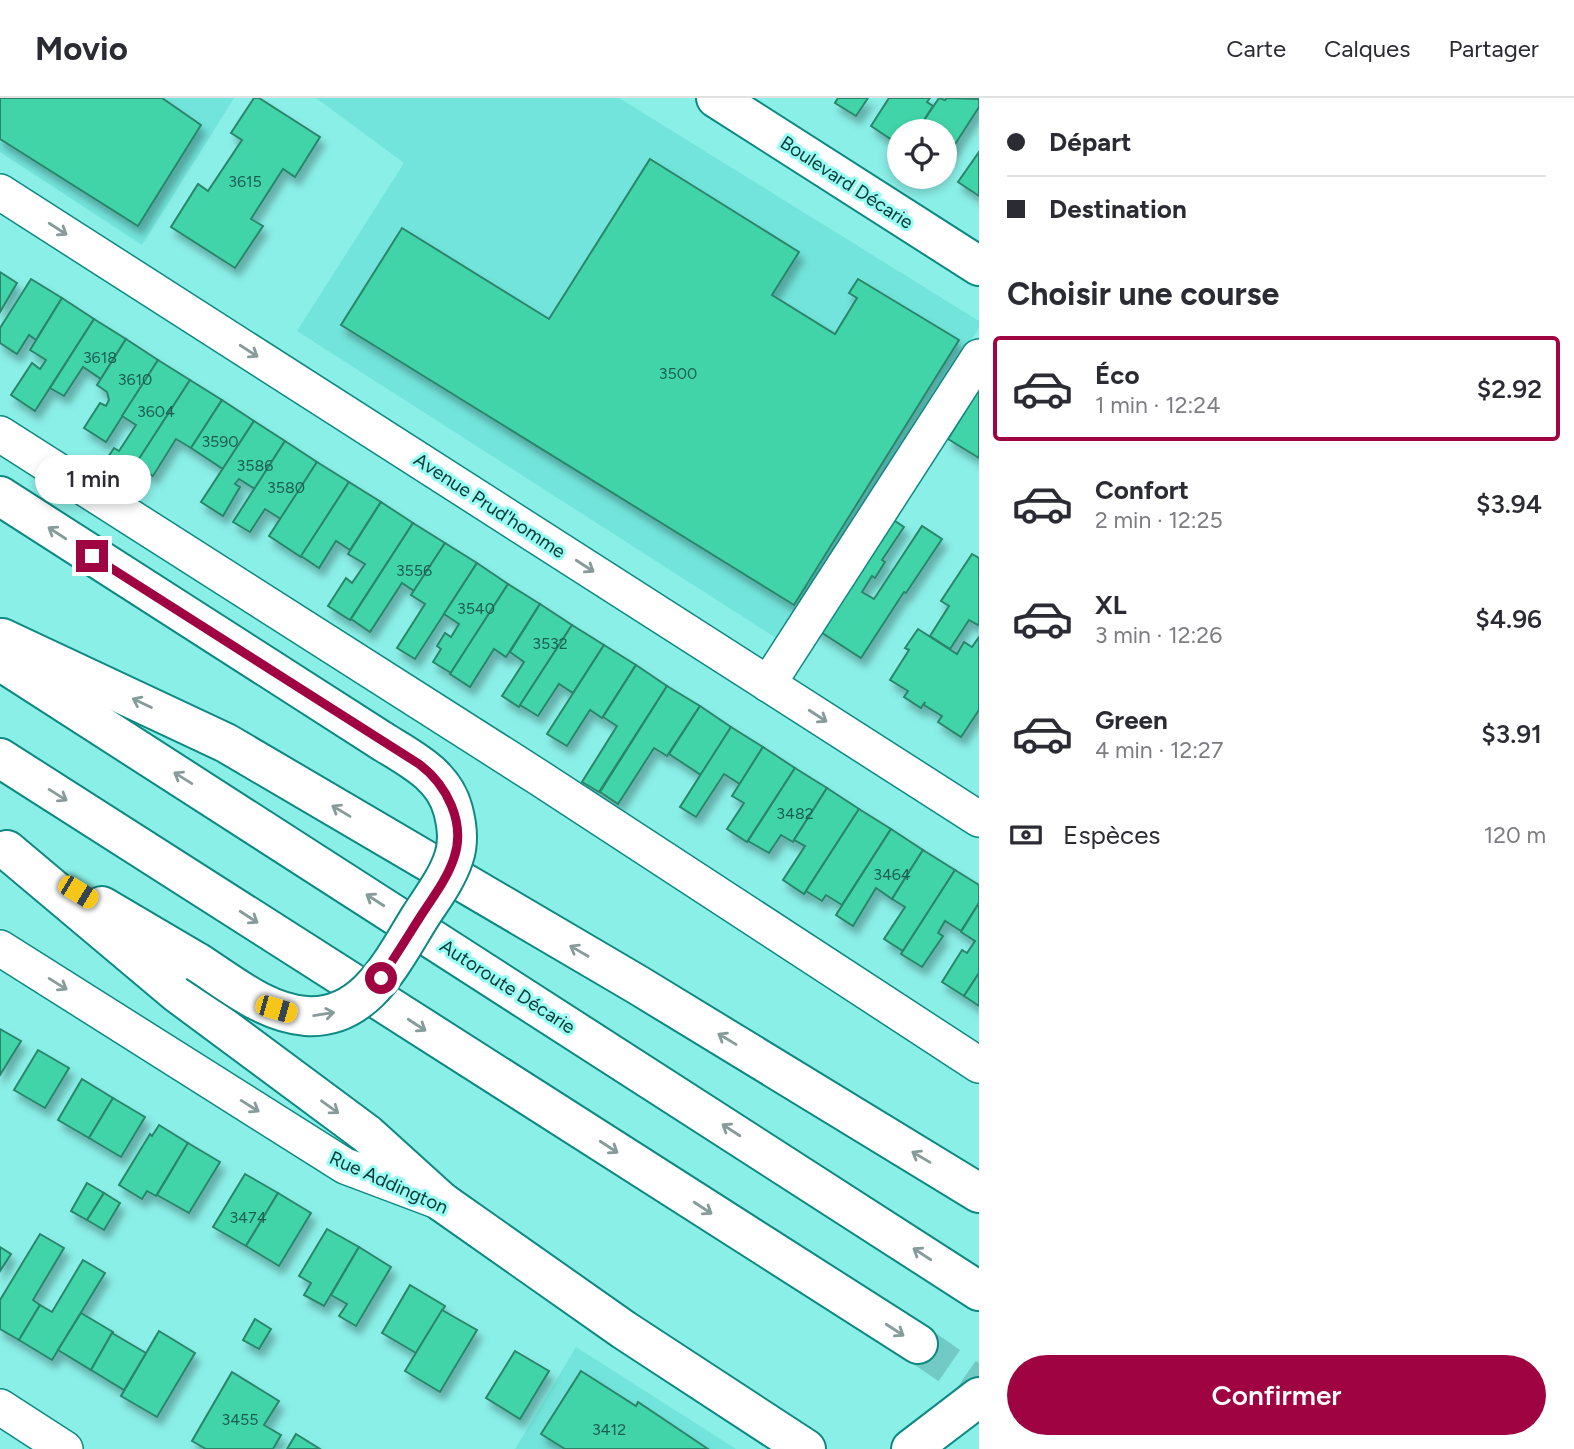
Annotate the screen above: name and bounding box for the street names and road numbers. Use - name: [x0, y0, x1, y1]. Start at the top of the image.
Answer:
- street label: Boulevard Décarie: [776, 131, 917, 234]
- street label: Avenue Prud'homme: [410, 448, 570, 563]
- street label: Autoroute Décarie: [436, 934, 580, 1039]
- street label: Rue Addington: [326, 1146, 452, 1219]

